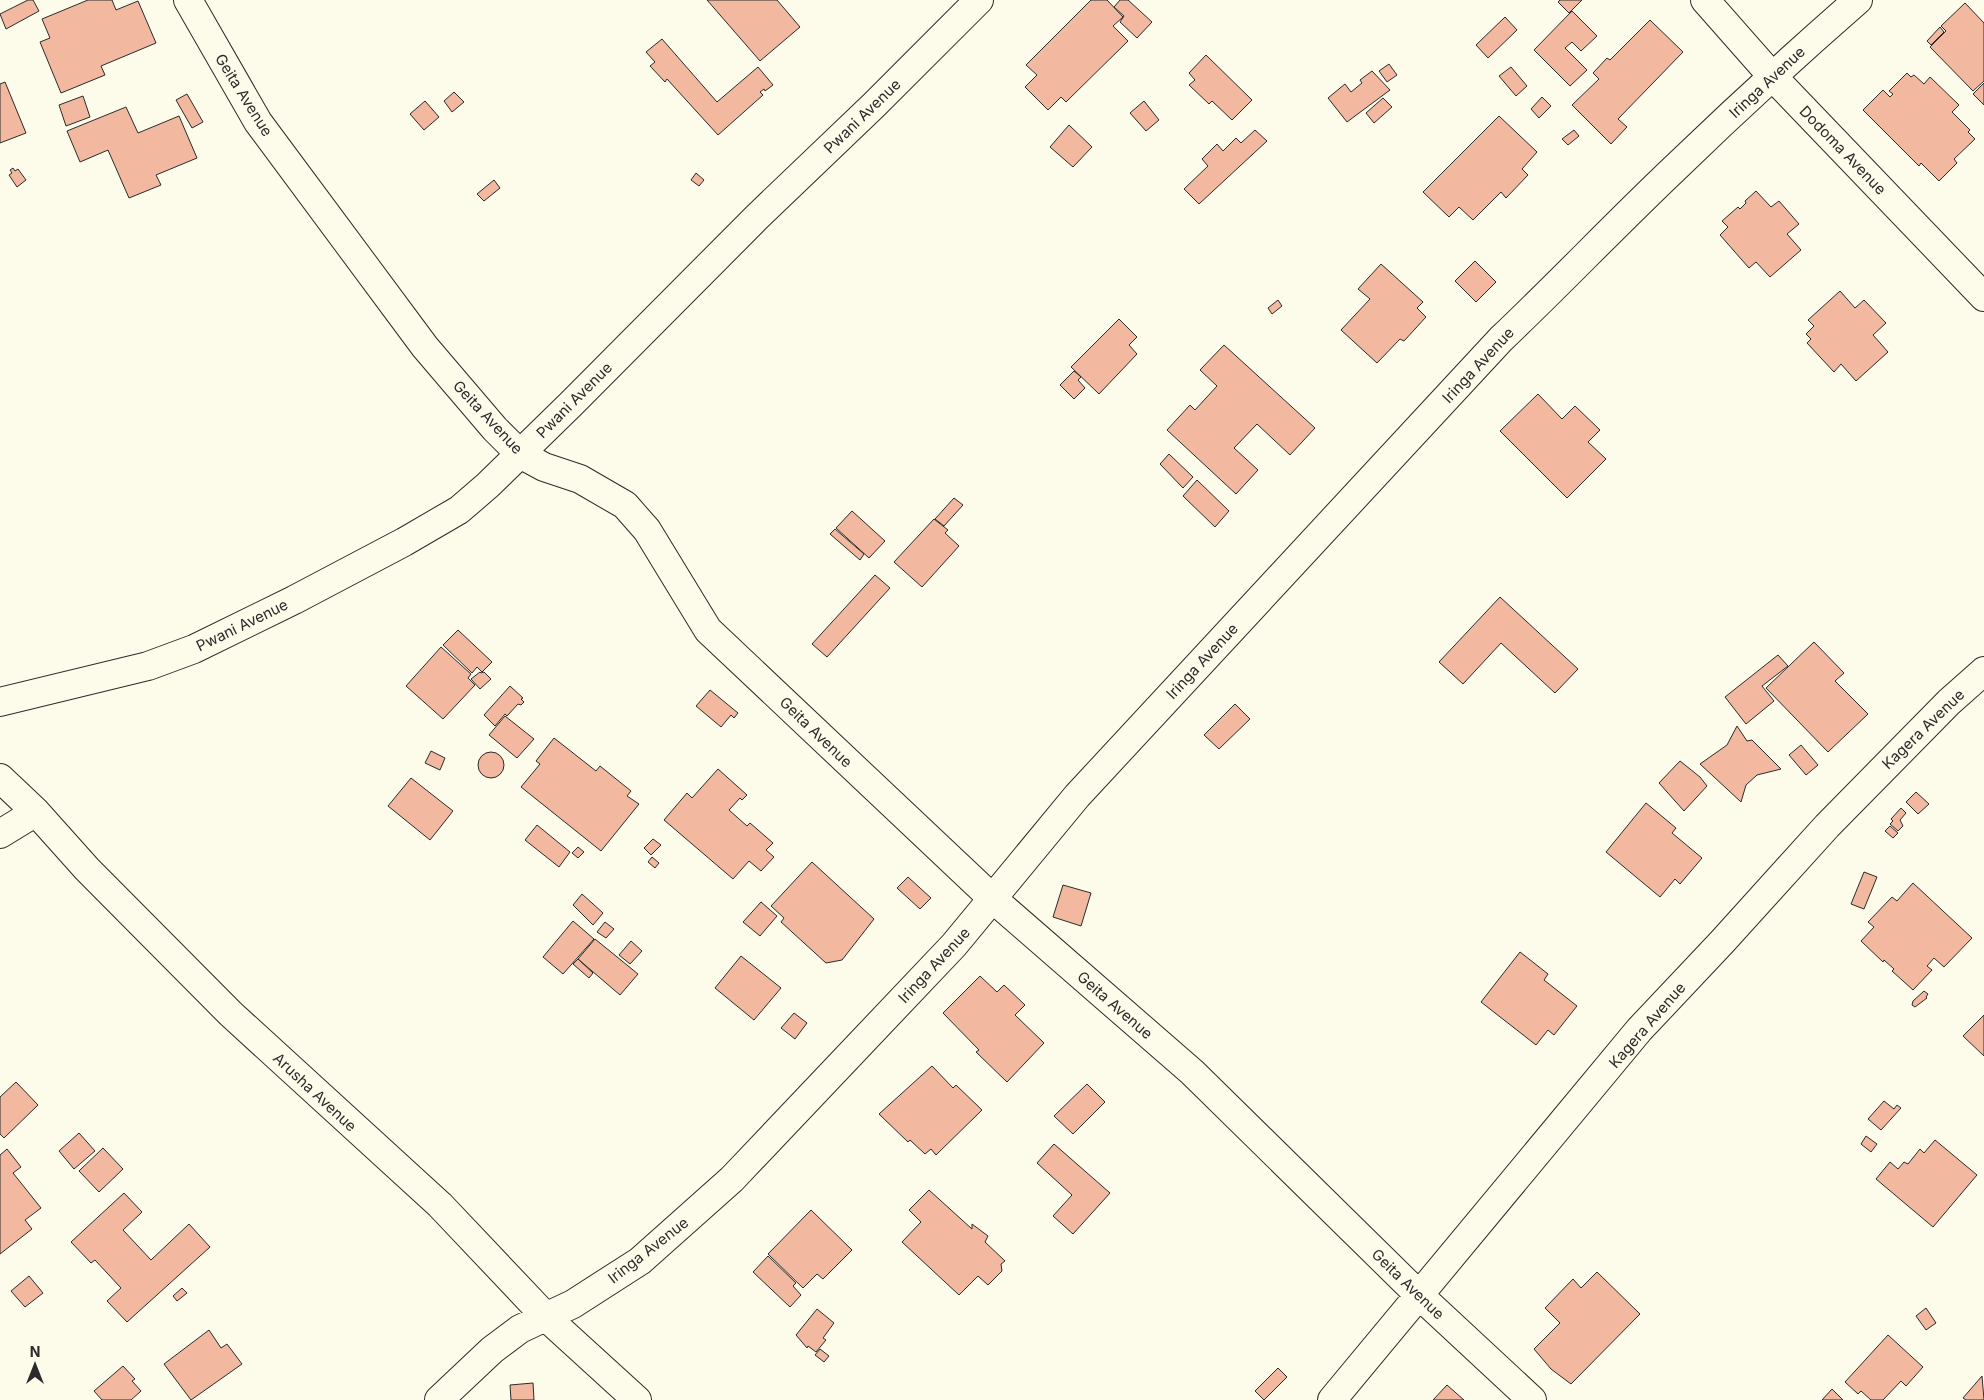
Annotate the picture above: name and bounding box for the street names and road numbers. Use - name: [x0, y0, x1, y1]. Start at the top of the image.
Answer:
- street label: Iringa Avenue: [1725, 42, 1809, 122]
- street label: Geita Avenue: [211, 50, 277, 140]
- street label: Pwani Avenue: [820, 75, 904, 157]
- street label: Dodoma Avenue: [1796, 102, 1890, 198]
- street label: Iringa Avenue: [1438, 323, 1518, 407]
- street label: Pwani Avenue: [532, 358, 616, 442]
- street label: Geita Avenue: [449, 376, 527, 458]
- street label: Pwani Avenue: [193, 595, 291, 655]
- street label: Iringa Avenue: [1162, 619, 1242, 703]
- street label: Kagera Avenue: [1878, 685, 1968, 773]
- street label: Geita Avenue: [776, 693, 856, 771]
- street label: Iringa Avenue: [894, 923, 974, 1007]
- street label: Geita Avenue: [1073, 967, 1157, 1043]
- street label: Kagera Avenue: [1605, 978, 1689, 1072]
- street label: Arusha Avenue: [269, 1049, 361, 1135]
- street label: Iringa Avenue: [604, 1213, 692, 1287]
- street label: Geita Avenue: [1368, 1245, 1448, 1323]

